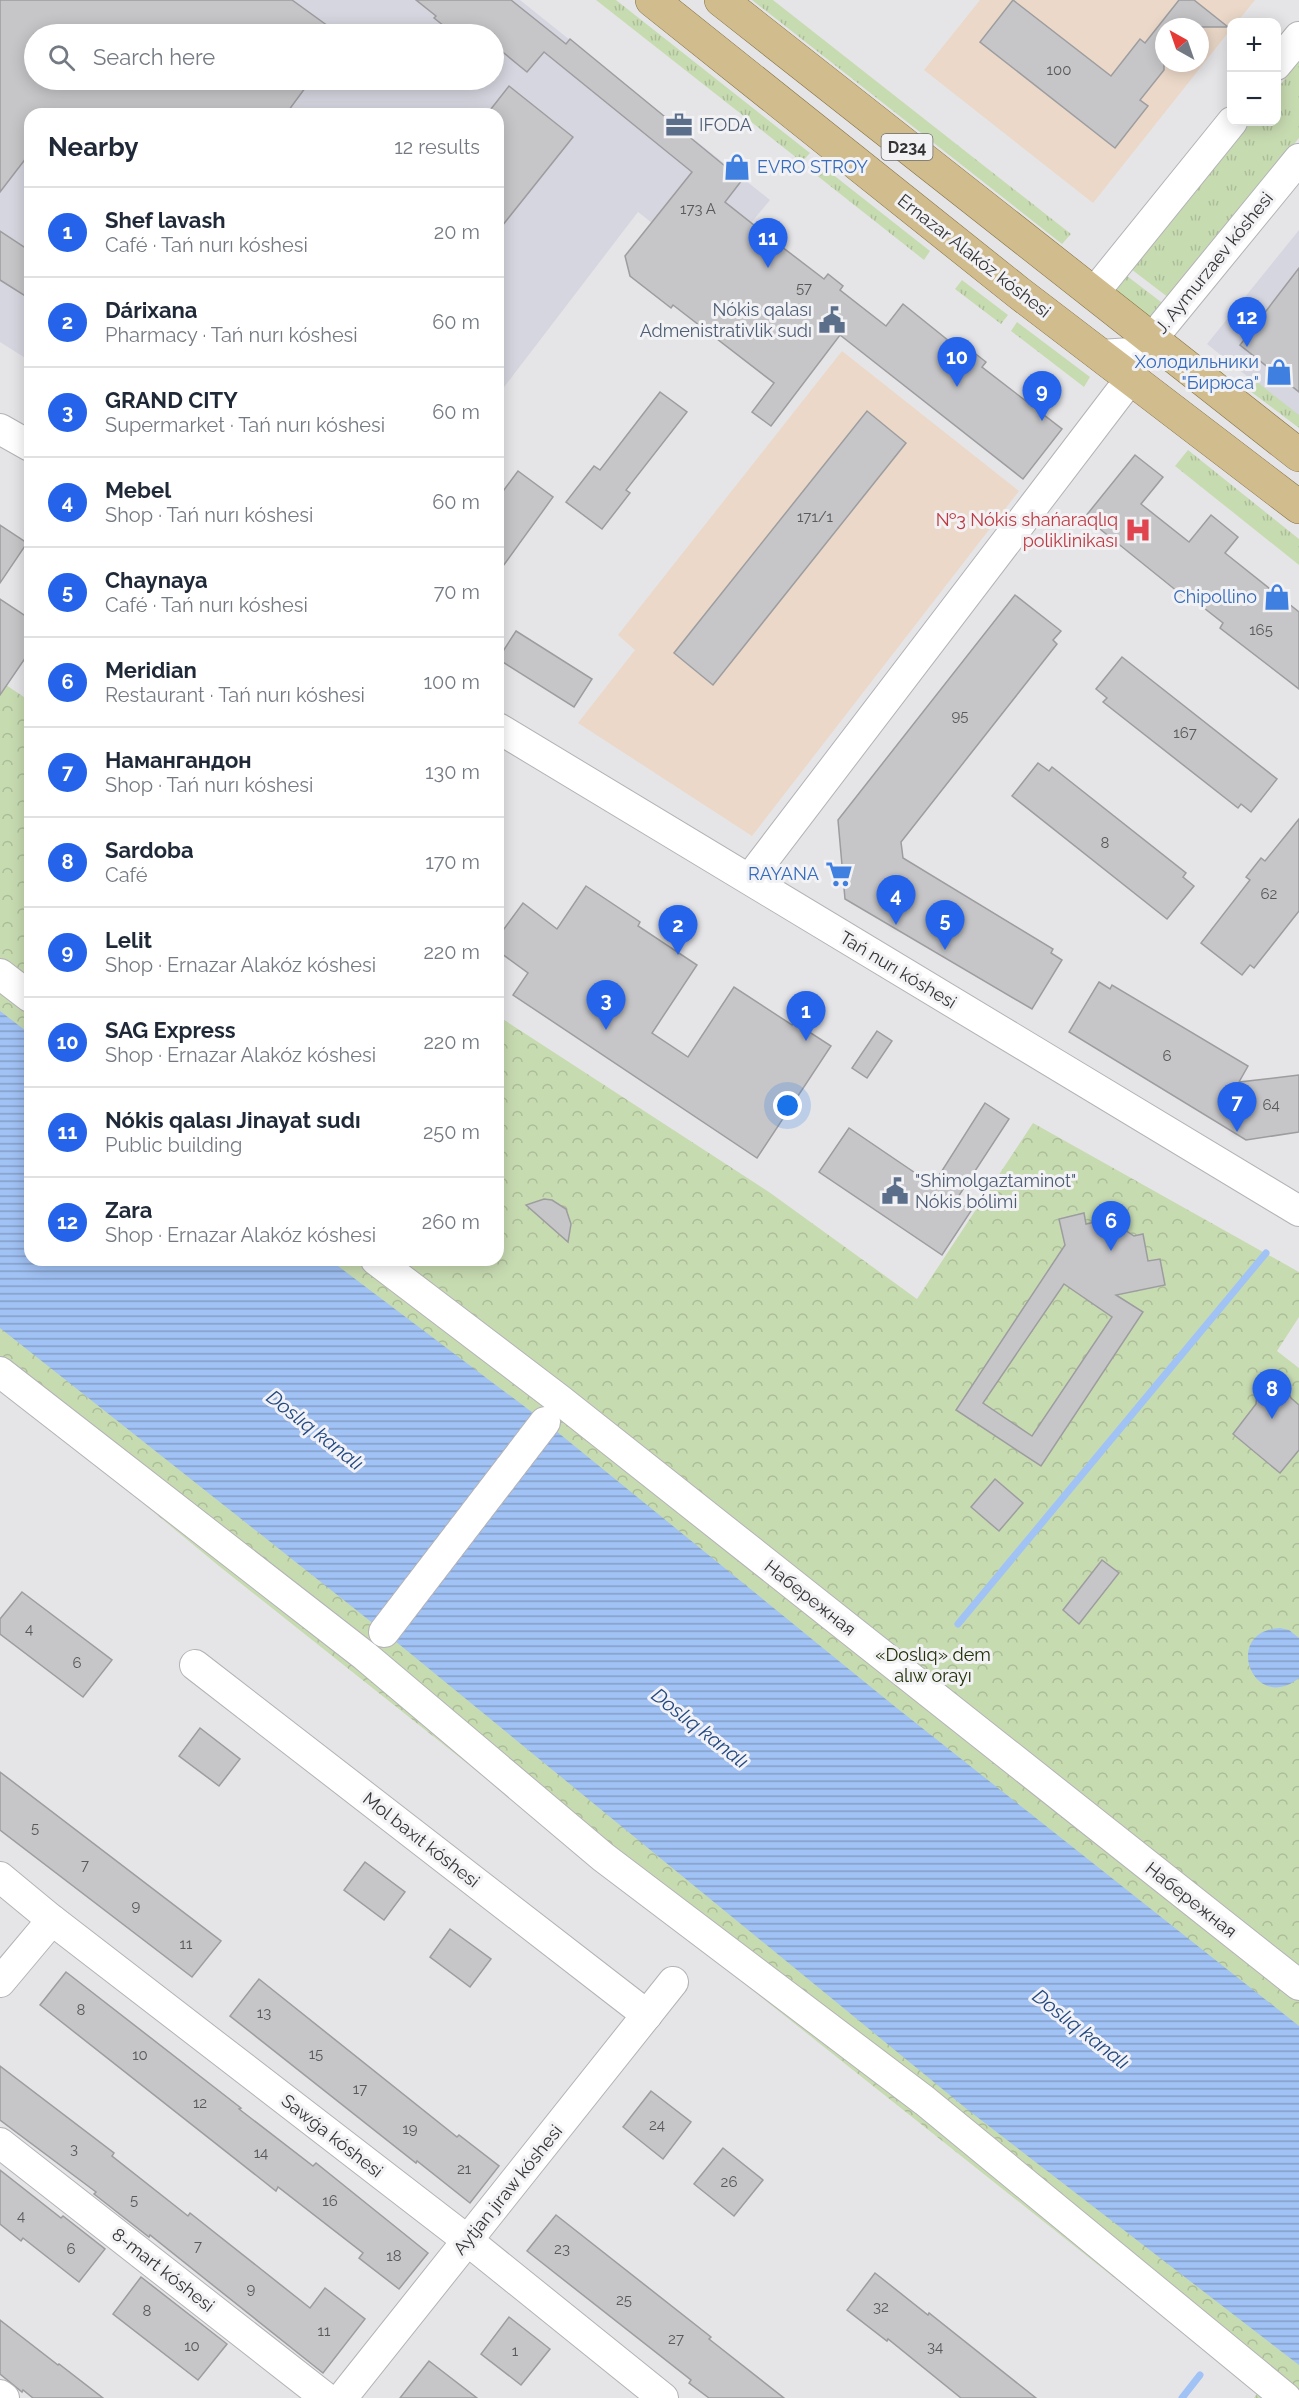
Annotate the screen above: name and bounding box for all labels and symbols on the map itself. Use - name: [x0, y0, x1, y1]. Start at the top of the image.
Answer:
- north arrow: [1155, 18, 1209, 72]
- house number: 100: [1047, 61, 1071, 79]
- office icon: IFODA: [664, 110, 694, 140]
- place label: IFODA: [699, 114, 752, 135]
- road number: D234: [882, 134, 932, 160]
- shop icon: EVRO STROY: [722, 152, 752, 182]
- place label: EVRO STROY: [757, 156, 868, 177]
- street label: J. Aymurzaev kóshesi: [1150, 188, 1277, 338]
- street label: Ernazar Alakóz kóshesi: [894, 189, 1055, 322]
- house number: 173 А: [680, 200, 716, 218]
- pin: 11: [748, 218, 788, 268]
- house number: 57: [796, 279, 812, 297]
- pin: 12: [1228, 298, 1266, 347]
- place label: Nókis qalası Admenistrativlik sudı: [640, 299, 812, 341]
- public building icon: Nókis qalası Admenistrativlik sudı: [817, 305, 847, 335]
- pin: 10: [938, 338, 976, 387]
- place label: Холодильники "Бирюса": [1135, 351, 1259, 393]
- shop icon: Холодильники "Бирюса": [1264, 357, 1294, 387]
- pin: 9: [1022, 372, 1062, 421]
- house number: 171/1: [797, 508, 834, 526]
- place label: №3 Nókis shańaraqlıq poliklinikası: [936, 509, 1118, 551]
- hospital icon: №3 Nókis shańaraqlıq poliklinikası: [1123, 515, 1153, 545]
- shop icon: Chipollino: [1262, 582, 1292, 612]
- place label: Chipollino: [1173, 586, 1257, 607]
- house number: 165: [1249, 621, 1273, 639]
- house number: 95: [952, 707, 968, 725]
- house number: 167: [1173, 724, 1197, 742]
- house number: 8: [1101, 834, 1110, 852]
- supermarket icon: RAYANA: [824, 859, 854, 889]
- place label: RAYANA: [748, 863, 819, 884]
- pin: 4: [876, 876, 916, 925]
- house number: 62: [1261, 885, 1278, 903]
- pin: 5: [926, 900, 964, 950]
- pin: 2: [658, 906, 698, 955]
- street label: Tań nurı kóshesi: [836, 927, 960, 1013]
- pin: 3: [586, 980, 626, 1030]
- pin: 1: [786, 992, 826, 1041]
- house number: 6: [1162, 1047, 1172, 1065]
- pin: 7: [1218, 1082, 1256, 1132]
- your location: [773, 1091, 802, 1120]
- house number: 64: [1262, 1096, 1280, 1114]
- place label: "Shimolgaztaminot" Nókis bólimi: [915, 1170, 1076, 1212]
- public building icon: "Shimolgaztaminot" Nókis bólimi: [880, 1176, 910, 1206]
- pin: 6: [1092, 1202, 1130, 1251]
- pin: 8: [1252, 1370, 1292, 1419]
- water label: Doslıq kanalı: [262, 1385, 368, 1475]
- street label: Набережная: [760, 1555, 860, 1640]
- house number: 4: [25, 1620, 33, 1638]
- park label: «Doslıq» dem alıw orayı: [875, 1644, 991, 1686]
- house number: 6: [72, 1654, 82, 1672]
- water label: Doslıq kanalı: [647, 1683, 753, 1773]
- street label: Mol baxıt kóshesi: [359, 1788, 484, 1892]
- house number: 5: [31, 1819, 39, 1837]
- house number: 7: [81, 1856, 89, 1874]
- street label: Набережная: [1141, 1857, 1241, 1942]
- house number: 9: [132, 1897, 141, 1915]
- house number: 11: [180, 1935, 193, 1953]
- water label: Doslıq kanalı: [1028, 1984, 1134, 2074]
- house number: 8: [77, 2001, 86, 2019]
- house number: 13: [257, 2004, 271, 2022]
- house number: 15: [309, 2045, 323, 2063]
- house number: 10: [132, 2046, 148, 2064]
- house number: 17: [353, 2080, 367, 2098]
- street label: Sawǵa kóshesi: [277, 2090, 387, 2182]
- house number: 12: [193, 2094, 207, 2112]
- house number: 24: [649, 2116, 665, 2134]
- house number: 19: [402, 2120, 418, 2138]
- street label: Aytjan jıraw kóshesi: [449, 2121, 566, 2259]
- house number: 3: [70, 2140, 78, 2158]
- house number: 14: [254, 2144, 268, 2162]
- house number: 21: [457, 2160, 472, 2178]
- house number: 26: [721, 2173, 737, 2191]
- house number: 5: [130, 2191, 138, 2209]
- house number: 16: [322, 2192, 338, 2210]
- house number: 4: [17, 2207, 25, 2225]
- street label: 8-mart kóshesi: [108, 2223, 218, 2317]
- house number: 7: [194, 2237, 202, 2255]
- house number: 6: [66, 2240, 76, 2258]
- house number: 23: [554, 2240, 570, 2258]
- house number: 18: [386, 2247, 402, 2265]
- house number: 9: [247, 2280, 256, 2298]
- house number: 25: [616, 2291, 632, 2309]
- house number: 32: [873, 2298, 889, 2316]
- house number: 8: [143, 2302, 151, 2320]
- house number: 11: [318, 2322, 331, 2340]
- house number: 27: [668, 2330, 684, 2348]
- house number: 10: [184, 2337, 200, 2355]
- house number: 34: [927, 2338, 943, 2356]
- house number: 1: [512, 2342, 519, 2360]

